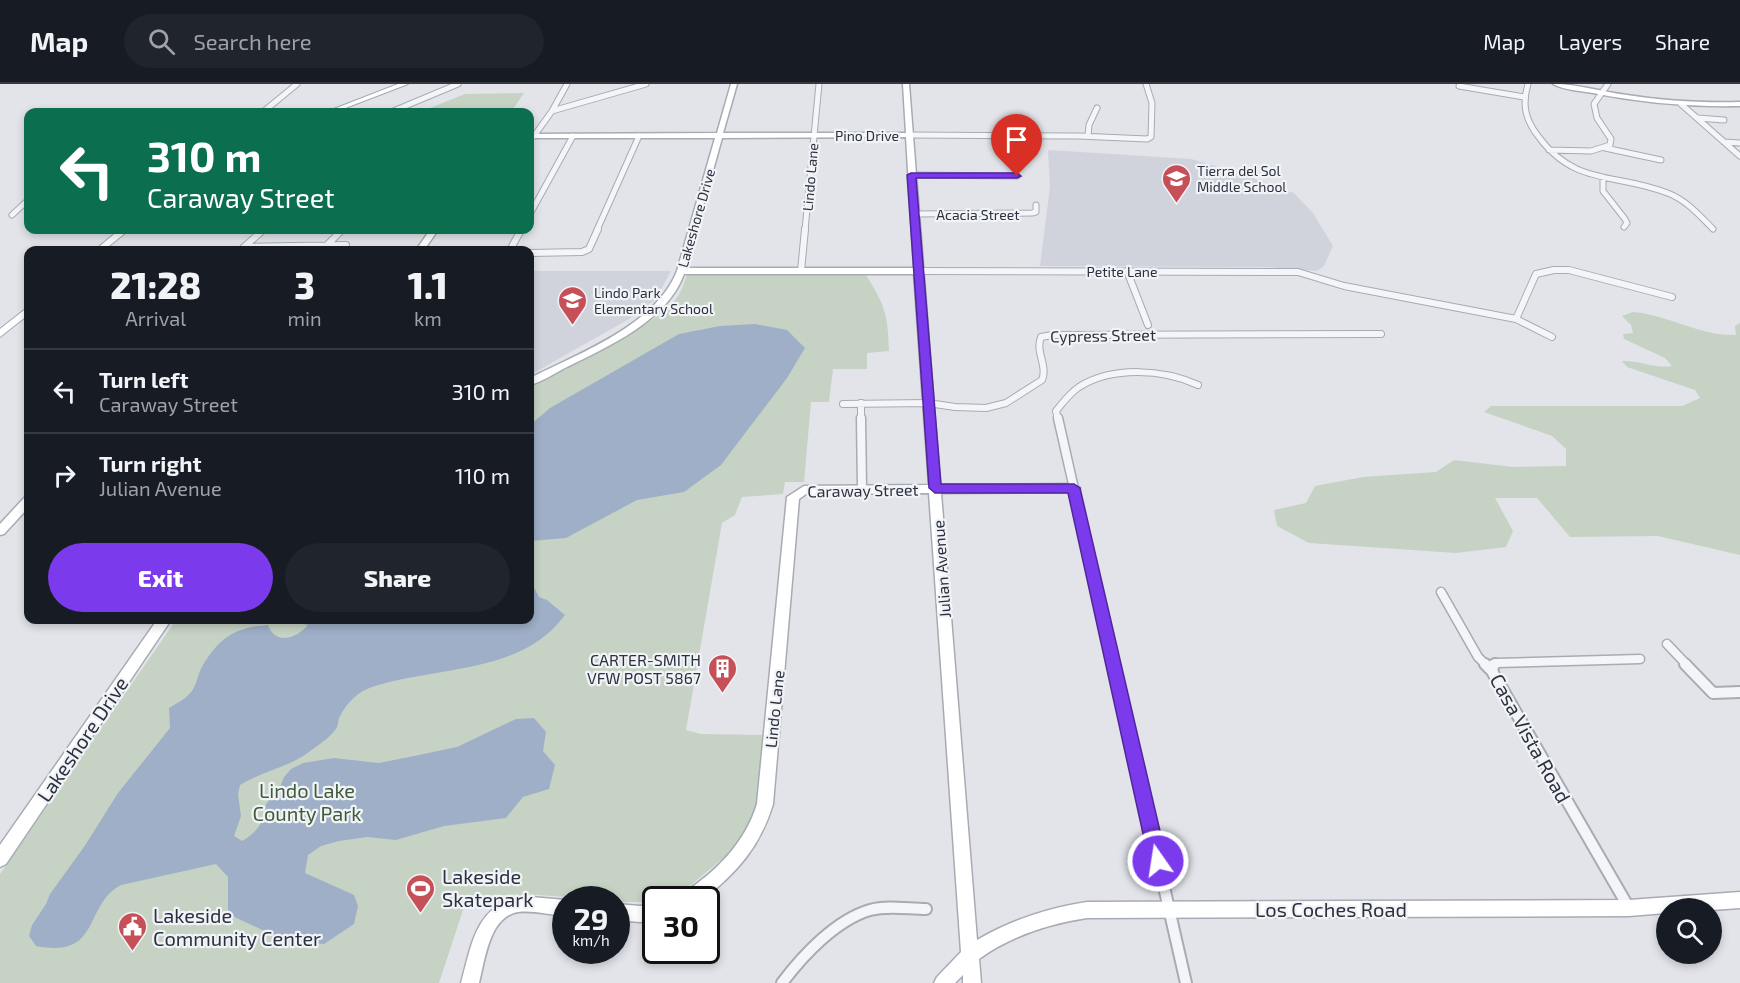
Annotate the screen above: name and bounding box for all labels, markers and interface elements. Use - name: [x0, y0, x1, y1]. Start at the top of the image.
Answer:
- search box: [124, 14, 544, 68]
- text: Map: [30, 24, 88, 58]
- icon: search: [145, 25, 178, 58]
- text: Search here: [193, 28, 312, 54]
- text: Map: [1483, 29, 1525, 54]
- text: Layers: [1558, 29, 1622, 54]
- text: Share: [1655, 29, 1710, 54]
- pin: [991, 114, 1042, 176]
- icon: arrive: [1000, 123, 1033, 156]
- street label: Pino Drive: [835, 127, 899, 144]
- text: 310 m: [147, 130, 262, 180]
- icon: left: [48, 132, 126, 210]
- street label: Lindo Lane: [799, 142, 821, 212]
- school or university icon: Tierra del Sol Middle School: [1160, 162, 1192, 204]
- place label: Tierra del Sol Middle School: [1197, 162, 1287, 195]
- street label: Lakeshore Drive: [674, 167, 718, 269]
- text: Caraway Street: [147, 181, 335, 213]
- street label: Acacia Street: [936, 206, 1020, 223]
- text: 21:28: [110, 263, 201, 306]
- text: 3: [294, 263, 315, 306]
- text: 1.1: [408, 263, 448, 306]
- street label: Petite Lane: [1086, 263, 1158, 280]
- school or university icon: Lindo Park Elementary School: [557, 284, 589, 326]
- place label: Lindo Park Elementary School: [594, 284, 714, 317]
- text: Arrival: [125, 306, 186, 330]
- text: min: [288, 306, 322, 330]
- text: km: [414, 306, 442, 330]
- street label: Cypress Street: [1050, 325, 1156, 345]
- text: Turn left: [99, 366, 188, 392]
- icon: left: [48, 375, 81, 408]
- text: 310 m: [452, 378, 510, 404]
- text: Caraway Street: [99, 392, 238, 416]
- text: Turn right: [99, 450, 201, 476]
- icon: right: [48, 459, 81, 492]
- text: 110 m: [455, 462, 510, 488]
- text: Julian Avenue: [99, 476, 222, 500]
- street label: Caraway Street: [807, 480, 919, 500]
- street label: Julian Avenue: [928, 519, 954, 619]
- button: Exit: [48, 543, 273, 612]
- button: Share: [285, 543, 510, 612]
- place label: CARTER-SMITH VFW POST 5867: [587, 650, 701, 687]
- building icon: CARTER-SMITH VFW POST 5867: [706, 652, 738, 694]
- street label: Lindo Lane: [760, 669, 788, 749]
- street label: Casa Vista Road: [1486, 669, 1576, 807]
- street label: Lakeshore Drive: [31, 672, 133, 806]
- park label: Lindo Lake County Park: [253, 778, 361, 825]
- position arrow: [1126, 829, 1190, 893]
- place label: Lakeside Skatepark: [442, 864, 534, 911]
- sports icon: Lakeside Skatepark: [405, 872, 437, 914]
- speed limit sign: 30: [642, 886, 720, 964]
- street label: Los Coches Road: [1255, 897, 1407, 921]
- map controls: [1656, 898, 1722, 964]
- button: search: [1656, 898, 1722, 964]
- text: 29: [573, 900, 609, 936]
- place label: Lakeside Community Center: [153, 903, 321, 950]
- public building icon: Lakeside Community Center: [116, 910, 148, 952]
- text: km/h: [572, 931, 610, 949]

